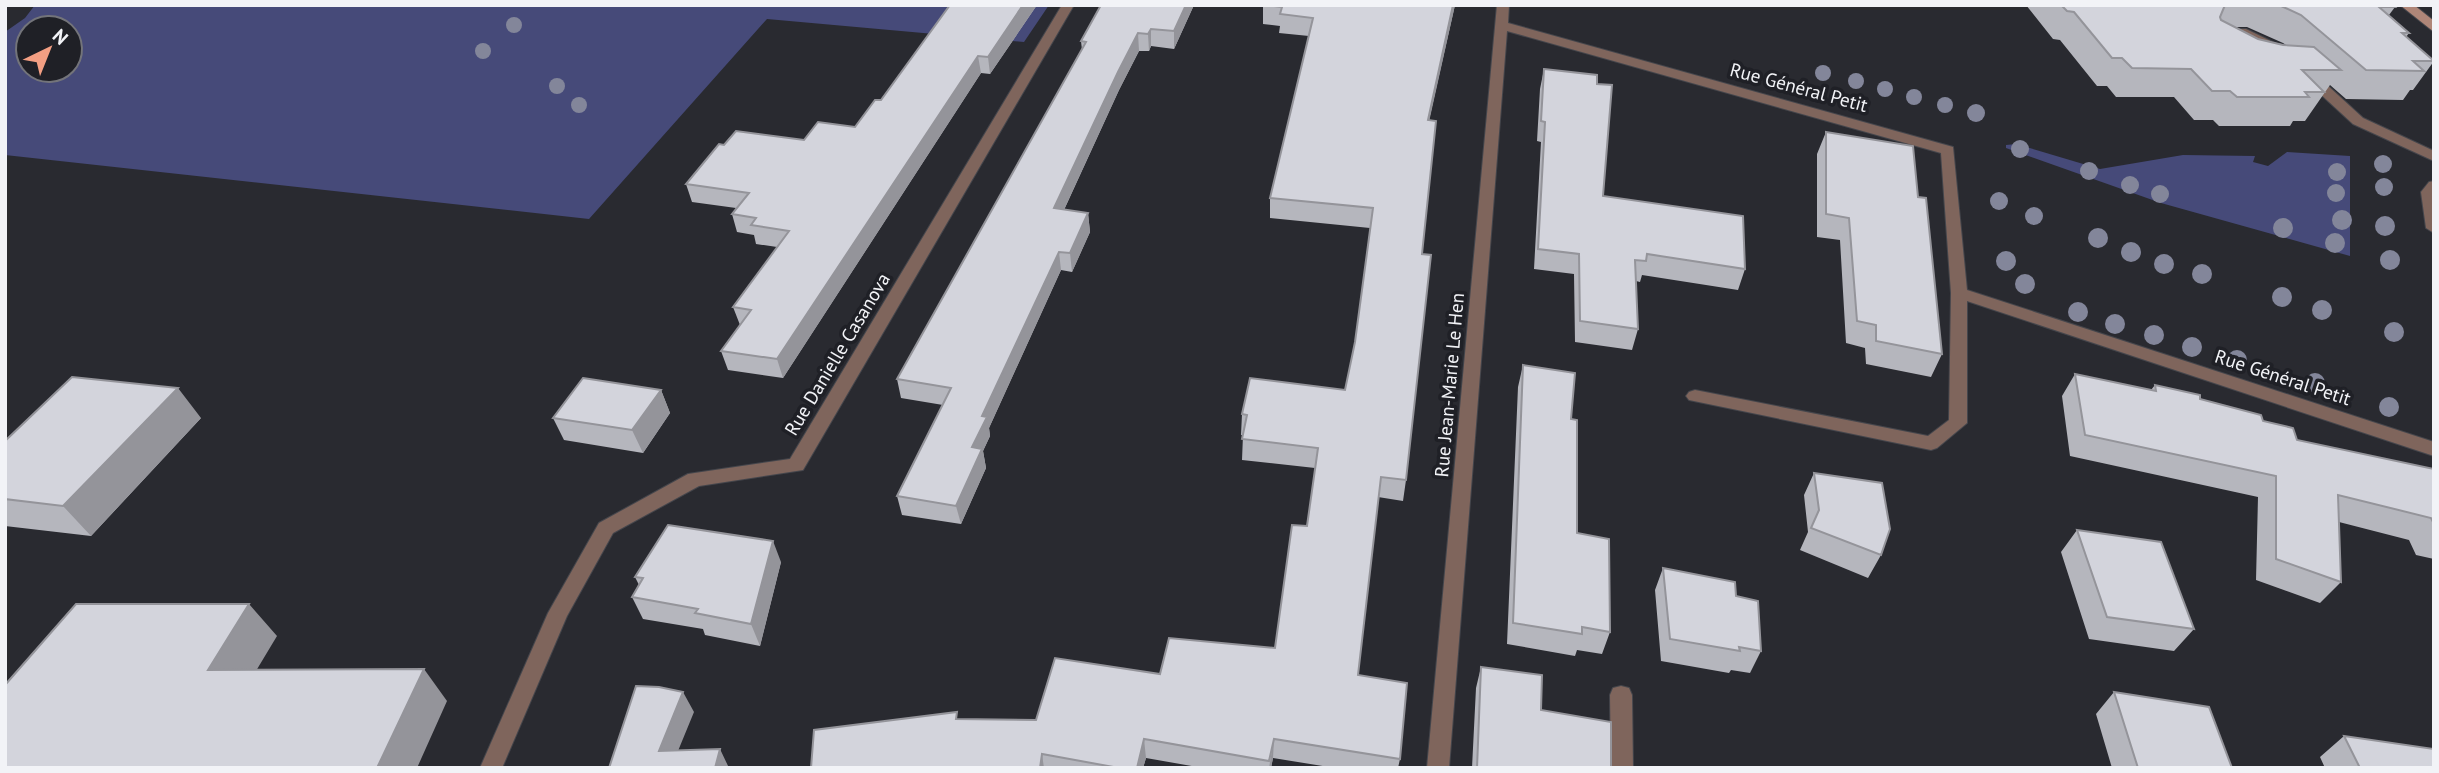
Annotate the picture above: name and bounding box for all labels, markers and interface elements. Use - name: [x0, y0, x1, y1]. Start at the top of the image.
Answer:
- north arrow: [14, 14, 84, 84]
- text: N: [48, 24, 73, 50]
- street label: Rue Général Petit: [1728, 57, 1871, 117]
- street label: Rue Danielle Casanova: [779, 268, 895, 440]
- street label: Rue Jean-Marie Le Hen: [1429, 292, 1469, 478]
- street label: Rue Général Petit: [2212, 344, 2355, 410]

